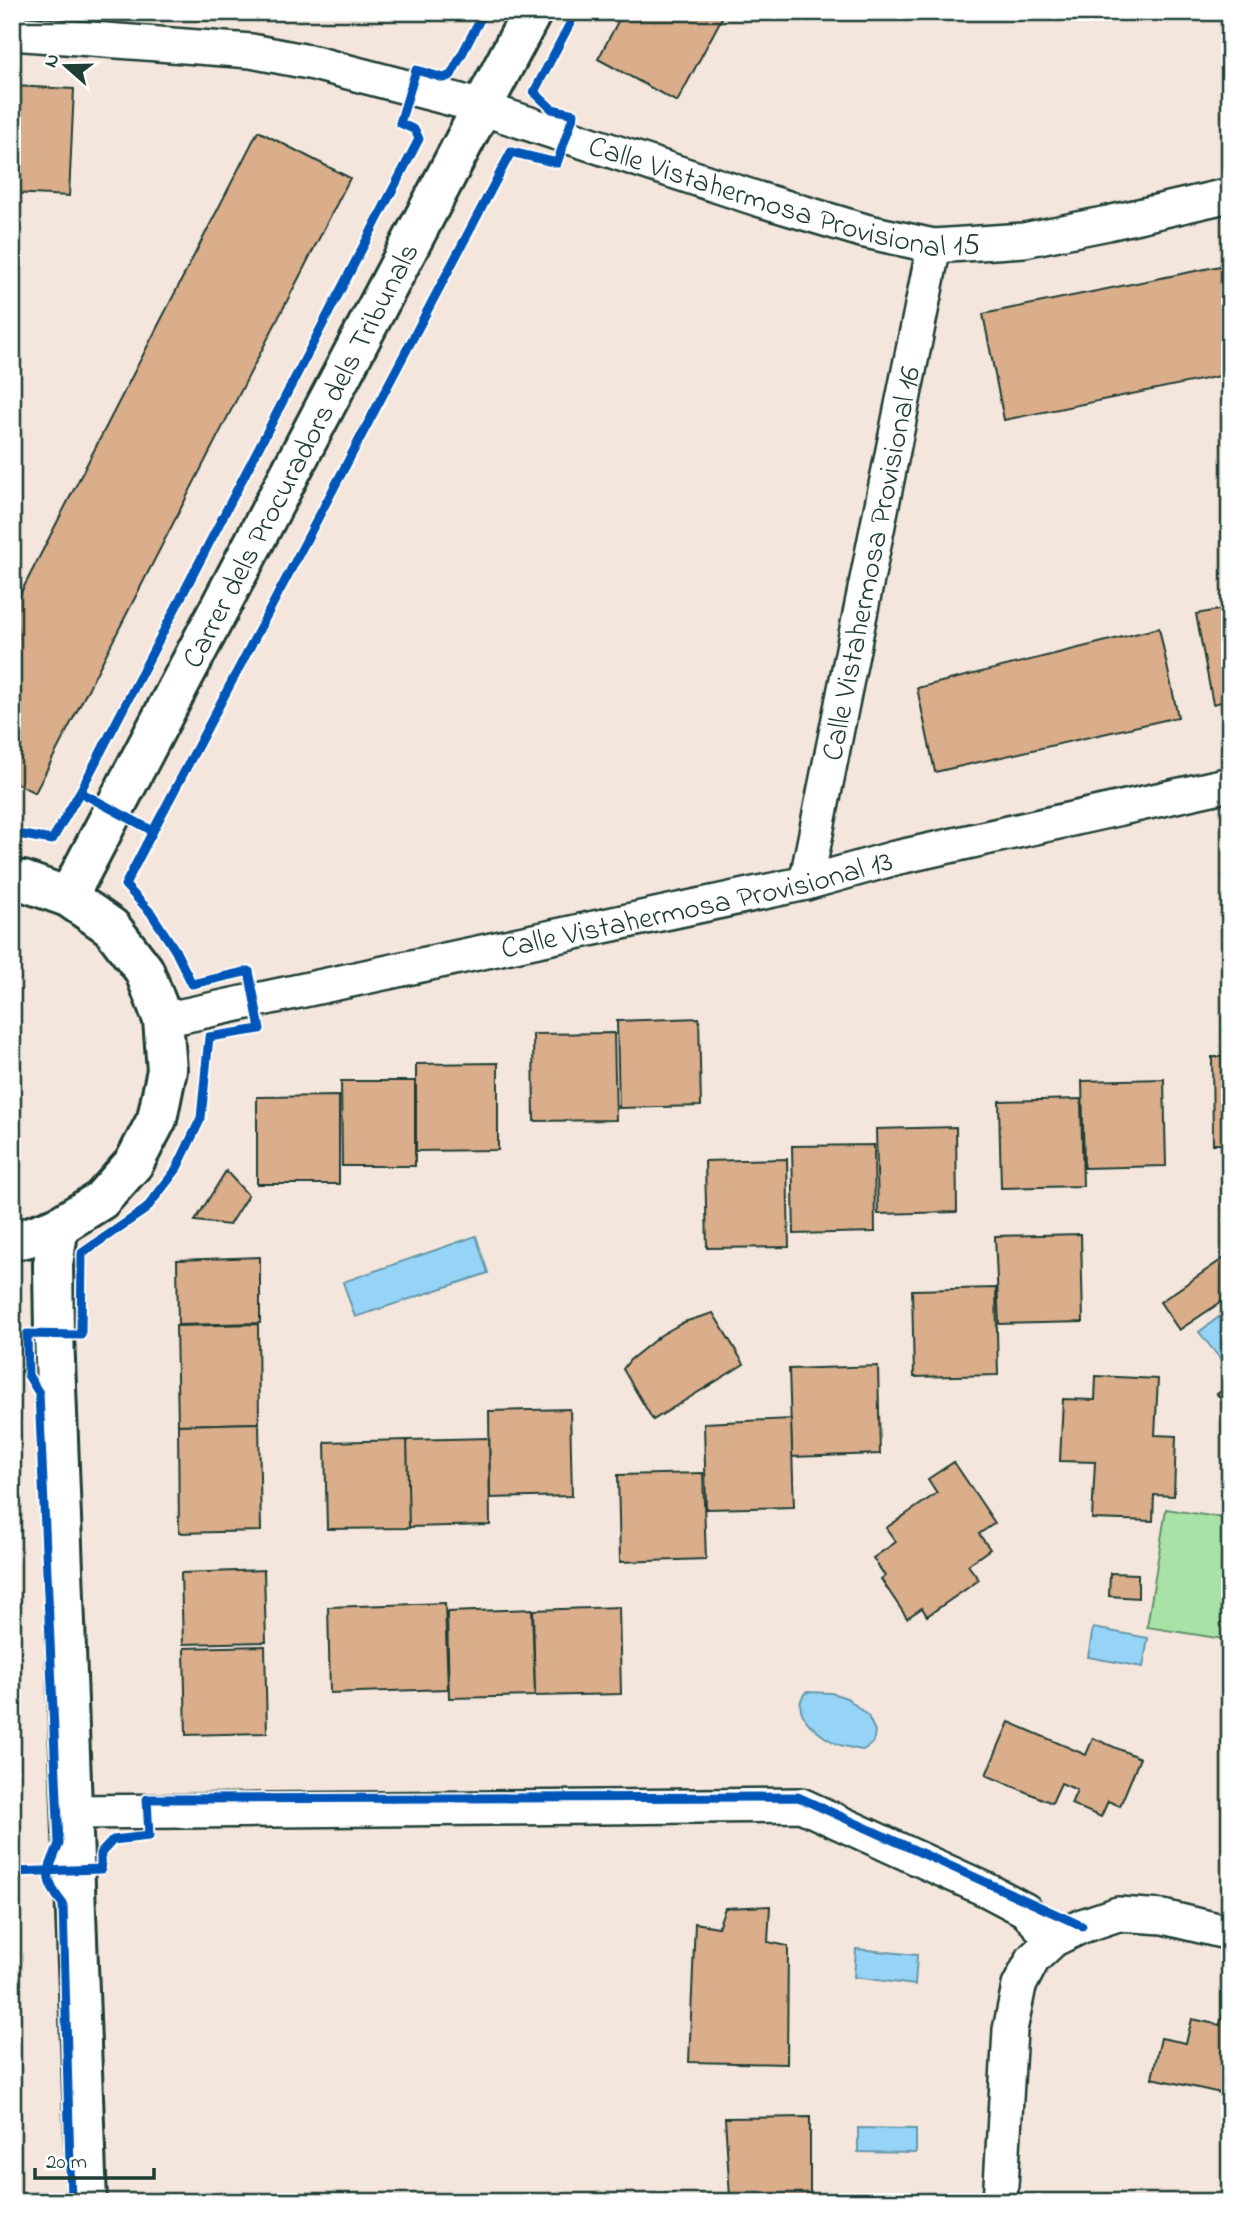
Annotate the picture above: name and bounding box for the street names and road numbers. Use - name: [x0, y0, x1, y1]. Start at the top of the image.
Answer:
- street label: Calle Vistahermosa Provisional 15: [582, 126, 982, 272]
- street label: Carrer dels Procuradors dels Tribunals: [173, 236, 432, 677]
- street label: Calle Vistahermosa Provisional 16: [812, 363, 934, 765]
- street label: Calle Vistahermosa Provisional 13: [497, 841, 898, 972]

